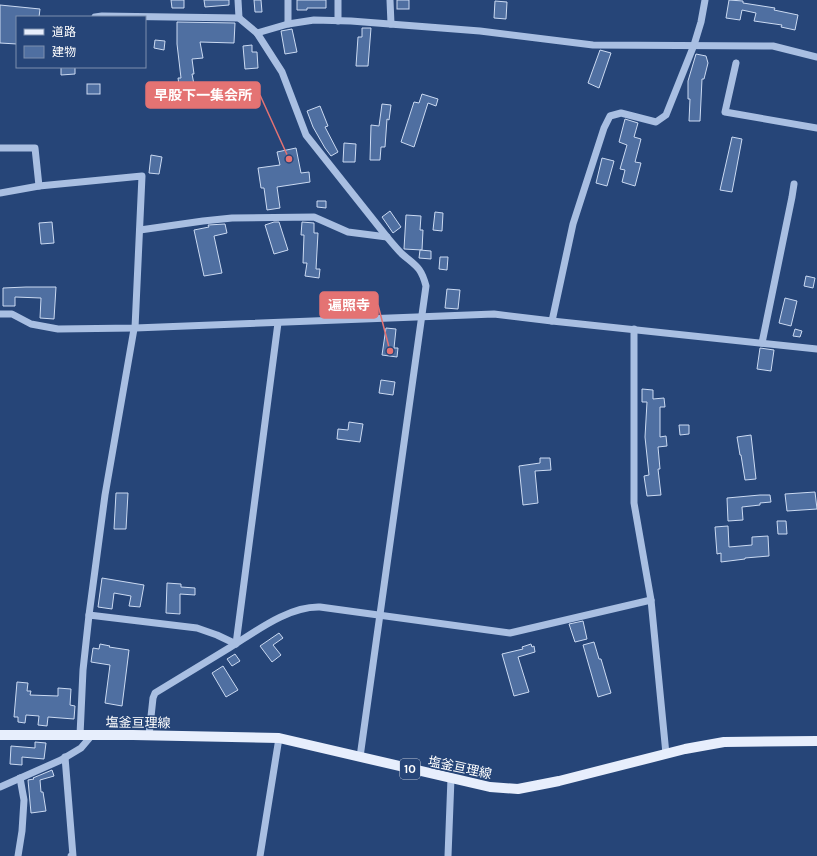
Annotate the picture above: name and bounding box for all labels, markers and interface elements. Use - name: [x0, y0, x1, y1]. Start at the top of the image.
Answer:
- legend: [16, 16, 146, 68]
- text: 道路: [52, 25, 76, 39]
- text: 建物: [52, 45, 76, 59]
- callout: 早股下一集会所: [146, 82, 260, 108]
- text: 早股下一集会所: [154, 87, 252, 104]
- callout: 遍照寺: [320, 292, 378, 318]
- text: 遍照寺: [328, 297, 370, 314]
- street label: 塩釜亘理線: [105, 714, 171, 731]
- street label: 塩釜亘理線: [427, 753, 493, 782]
- road number: 10: [400, 759, 420, 779]

